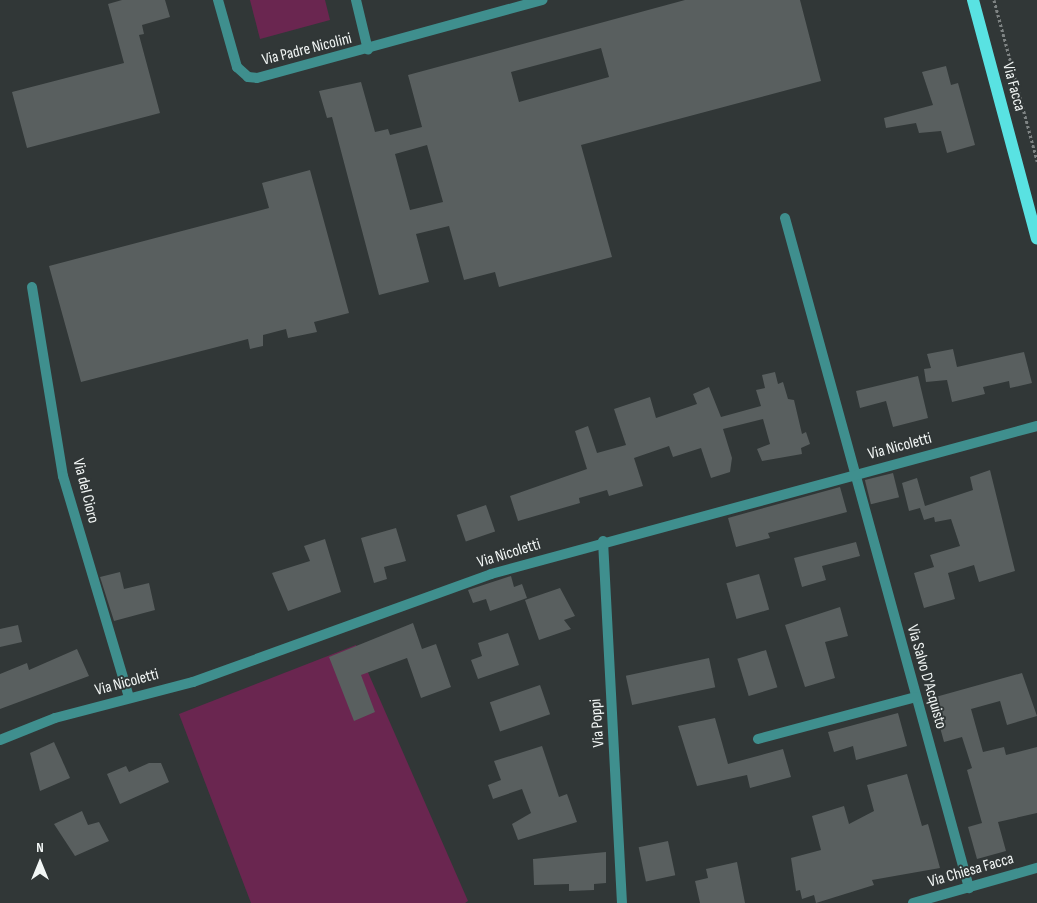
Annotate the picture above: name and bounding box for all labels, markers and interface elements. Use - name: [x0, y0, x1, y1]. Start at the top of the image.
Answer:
- street label: Via Padre Nicolini: [260, 30, 354, 70]
- street label: Via Facca: [997, 61, 1029, 113]
- street label: Via Nicoletti: [866, 429, 934, 465]
- street label: Via del Cioro: [68, 457, 102, 525]
- street label: Via Nicoletti: [475, 535, 543, 573]
- street label: Via Salvo D'Acquisto: [902, 623, 950, 731]
- street label: Via Nicoletti: [93, 665, 161, 701]
- street label: Via Poppi: [587, 698, 609, 748]
- north arrow: [15, 838, 65, 888]
- text: N: [36, 839, 44, 856]
- street label: Via Chiesa Facca: [926, 850, 1016, 892]

